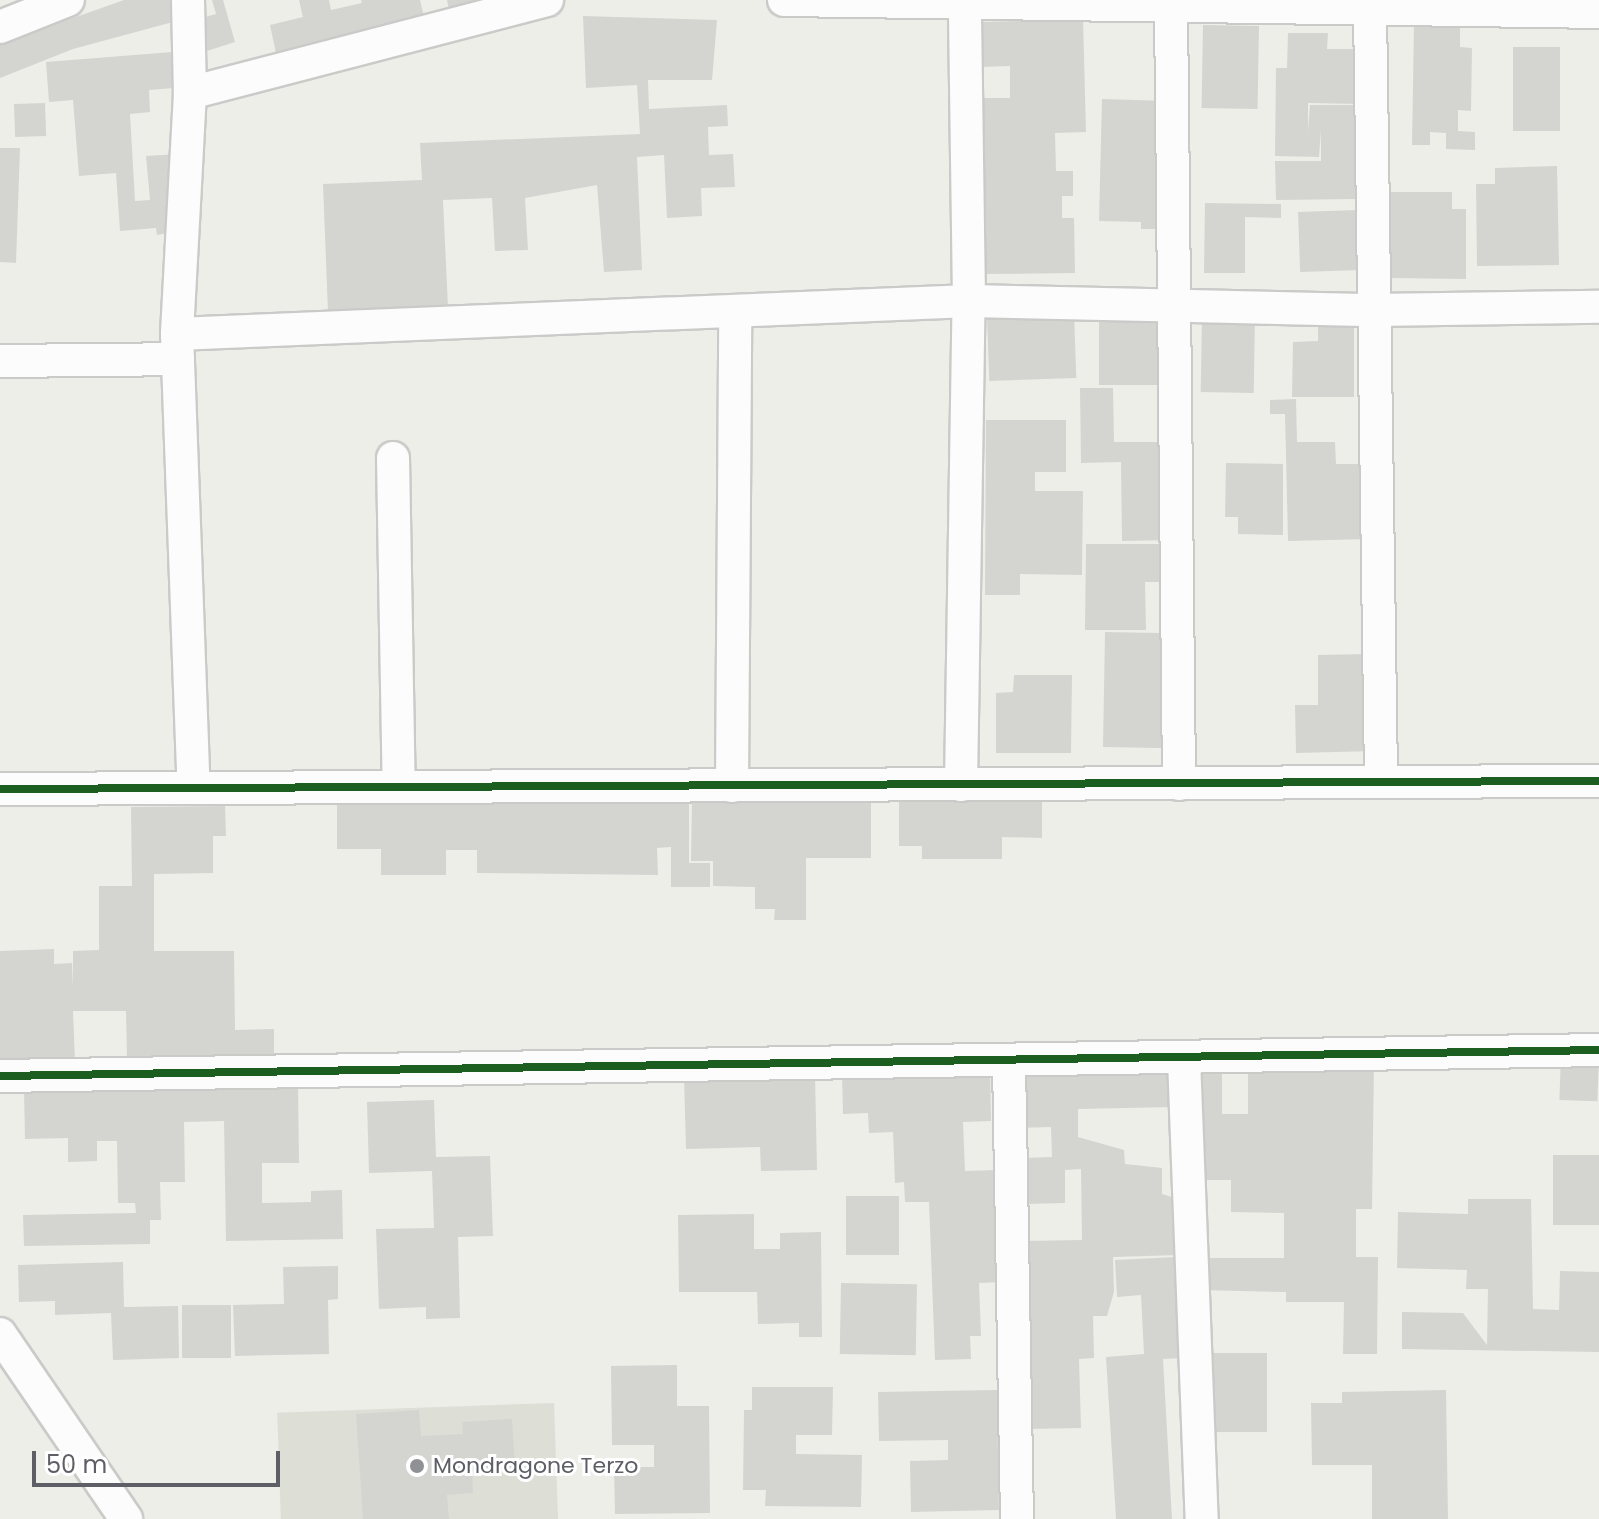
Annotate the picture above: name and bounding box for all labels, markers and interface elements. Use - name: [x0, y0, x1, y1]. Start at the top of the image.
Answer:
- scale bar: [36, 1435, 284, 1485]
- text: 50 m: [46, 1448, 107, 1481]
- place label: Mondragone Terzo: [433, 1453, 638, 1479]
- marker: Mondragone Terzo: [408, 1457, 426, 1475]

